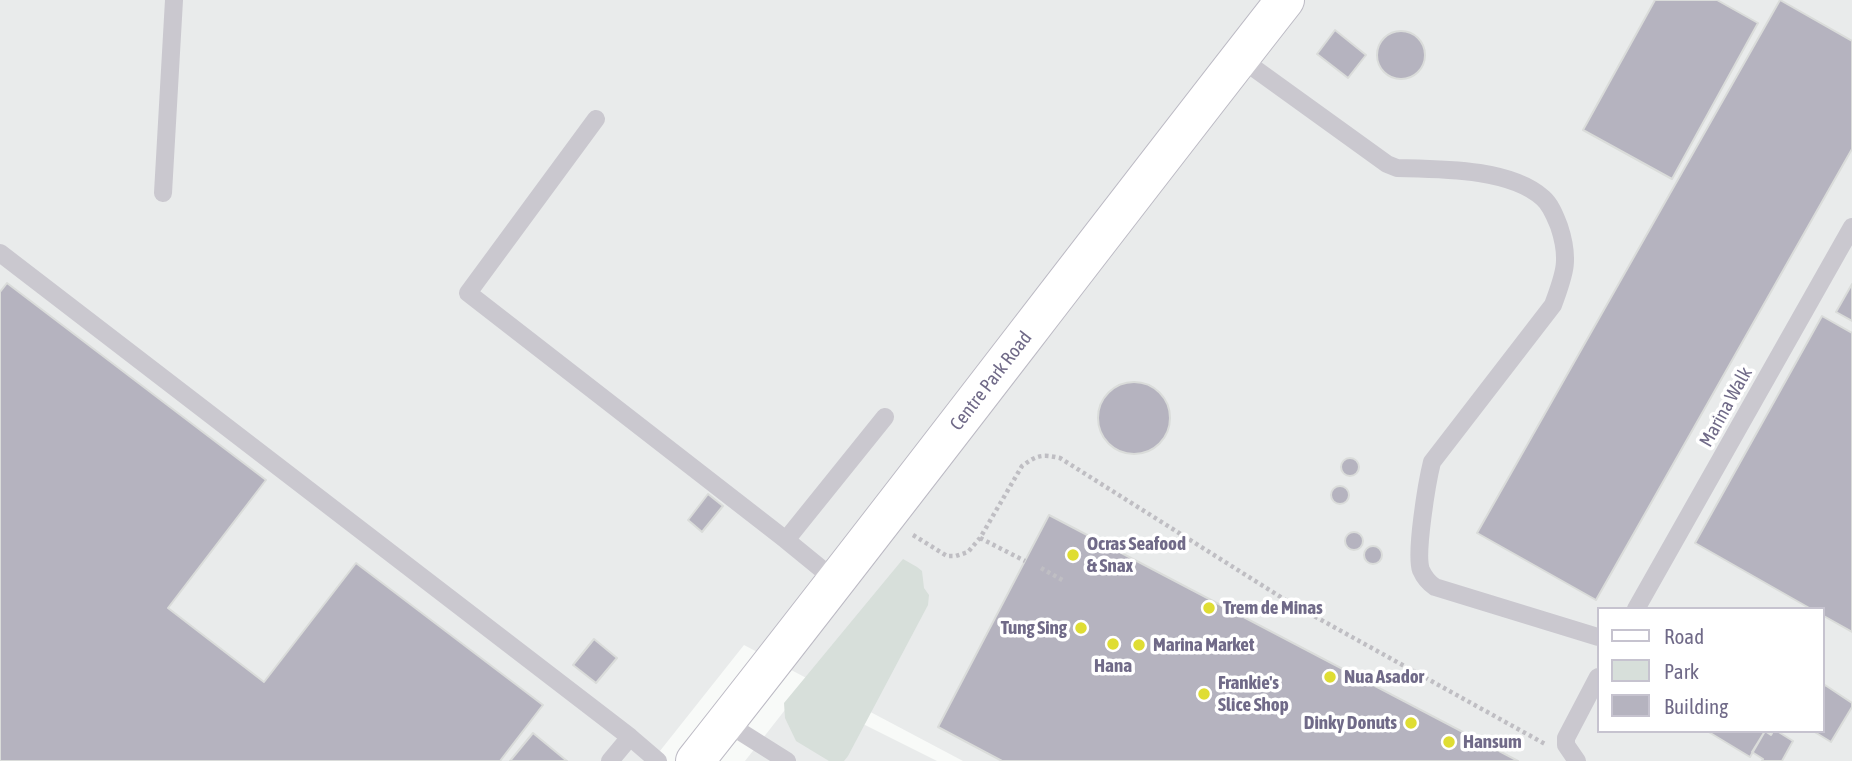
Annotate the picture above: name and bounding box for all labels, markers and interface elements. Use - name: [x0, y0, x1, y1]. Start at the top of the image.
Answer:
- street label: Centre Park Road: [945, 327, 1037, 435]
- street label: Marina Walk: [1695, 363, 1757, 451]
- place label: Ocras Seafood & Snax: [1087, 533, 1186, 577]
- marker: Ocras Seafood & Snax: [1065, 547, 1081, 563]
- place label: Trem de Minas: [1223, 597, 1323, 619]
- marker: Trem de Minas: [1201, 600, 1217, 616]
- legend: [1596, 607, 1824, 733]
- place label: Tung Sing: [1001, 617, 1067, 639]
- marker: Tung Sing: [1073, 620, 1089, 636]
- text: Road: [1664, 624, 1704, 648]
- place label: Marina Market: [1153, 634, 1254, 656]
- marker: Hana: [1105, 636, 1121, 652]
- marker: Marina Market: [1131, 637, 1147, 653]
- place label: Hana: [1094, 655, 1132, 677]
- text: Park: [1664, 659, 1699, 683]
- place label: Nua Asador: [1344, 666, 1424, 688]
- marker: Nua Asador: [1322, 669, 1338, 685]
- place label: Frankie's Slice Shop: [1218, 672, 1289, 716]
- marker: Frankie's Slice Shop: [1196, 686, 1212, 702]
- text: Building: [1664, 694, 1728, 718]
- place label: Dinky Donuts: [1304, 712, 1397, 734]
- marker: Dinky Donuts: [1403, 715, 1419, 731]
- place label: Hansum: [1463, 731, 1522, 753]
- marker: Hansum: [1441, 734, 1457, 750]

